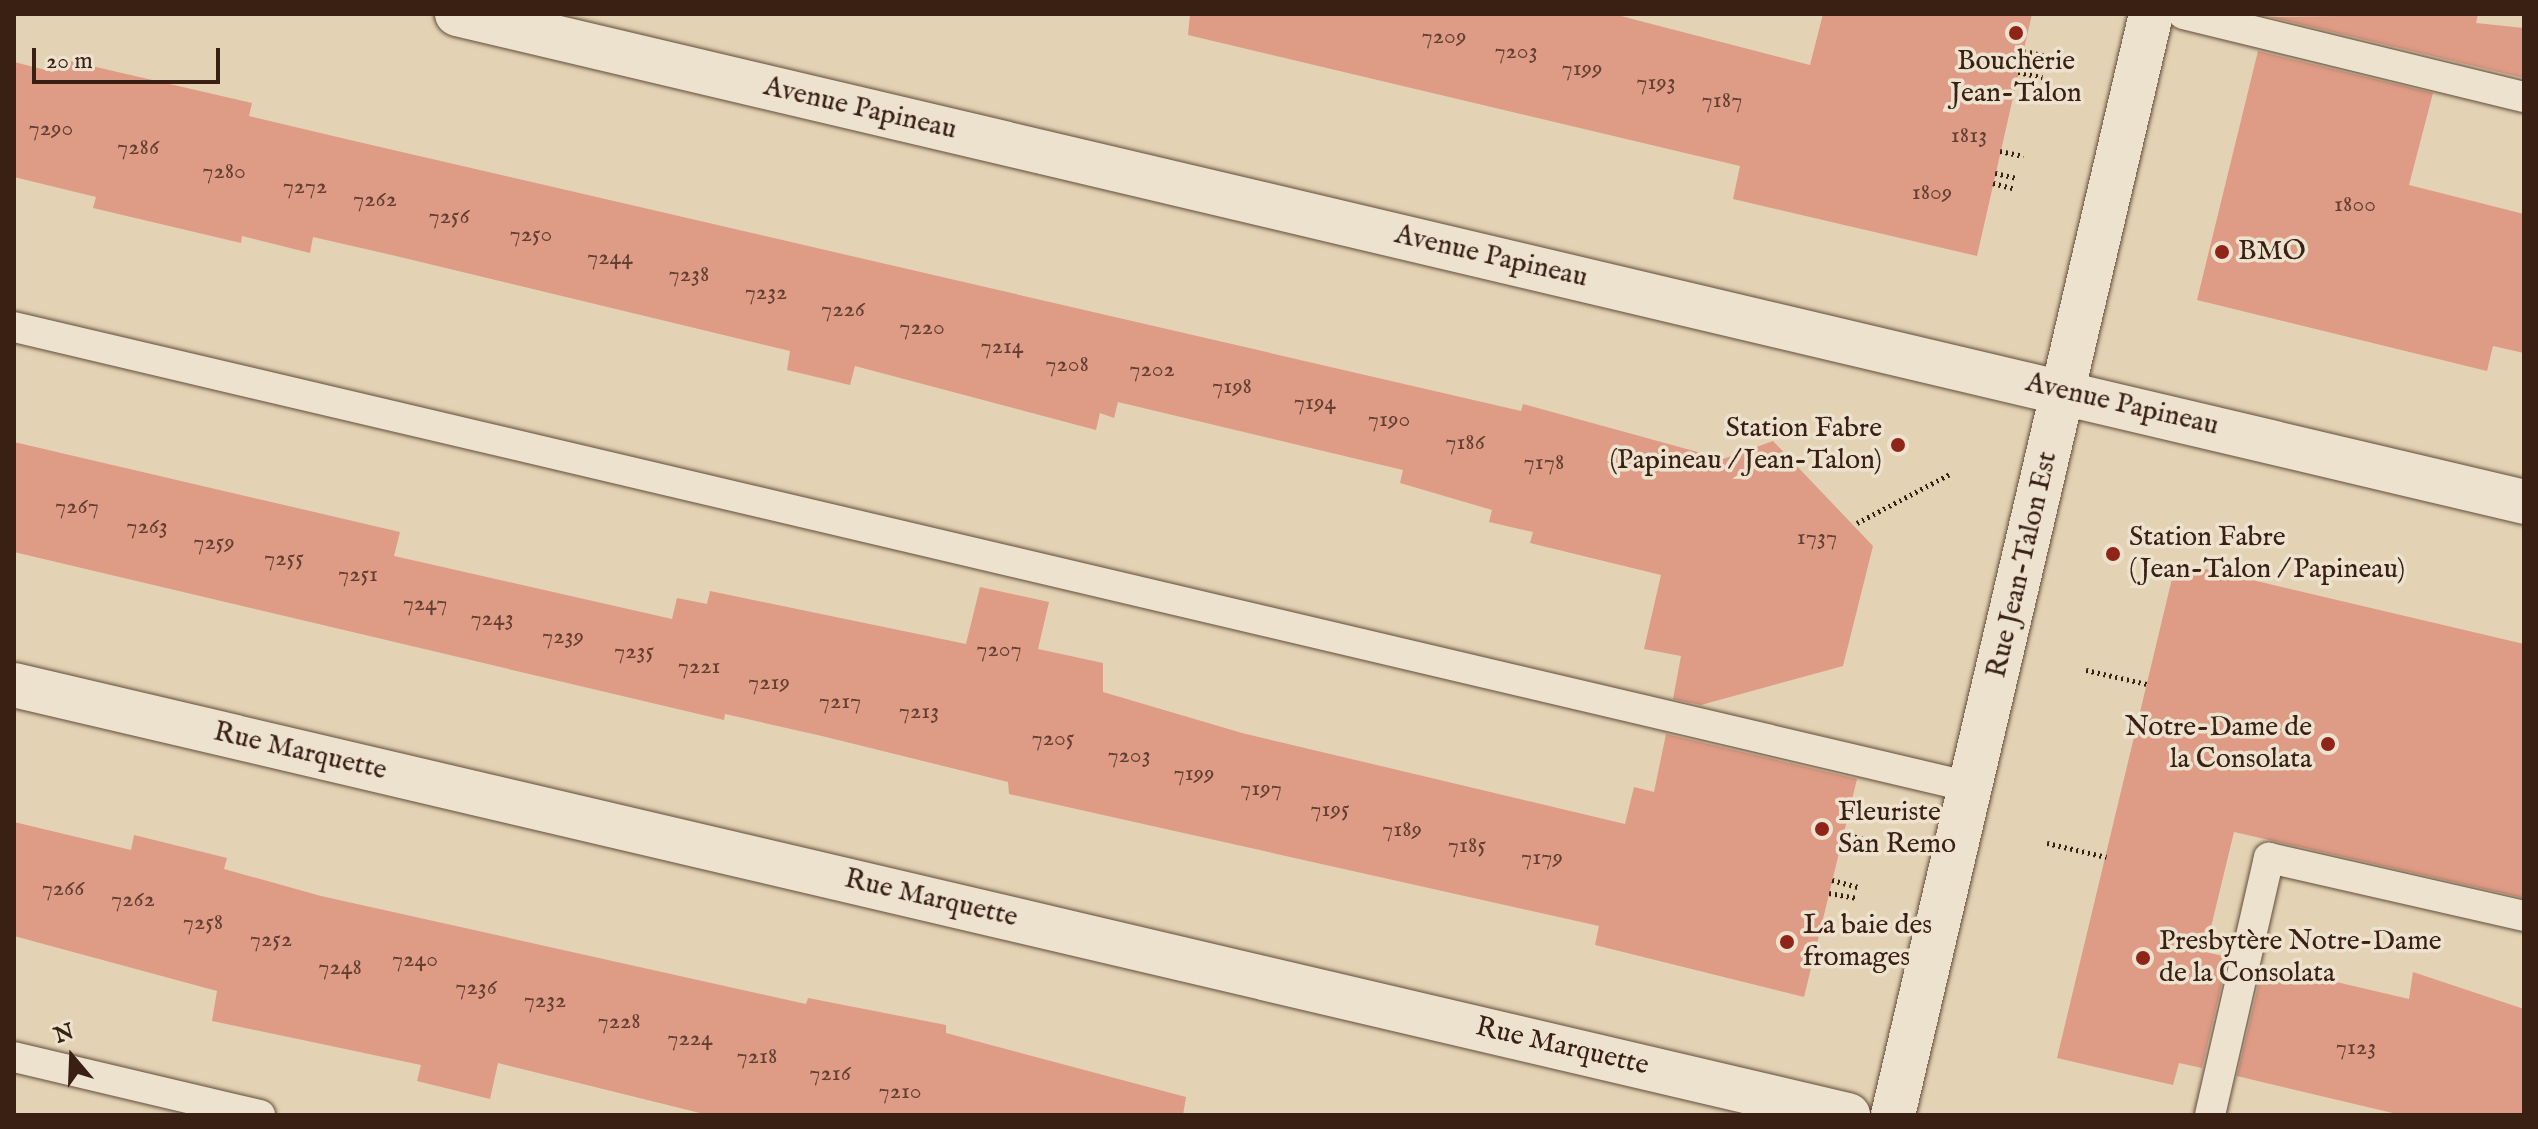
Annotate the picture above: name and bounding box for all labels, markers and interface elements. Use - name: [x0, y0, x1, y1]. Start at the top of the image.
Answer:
- house number: 7209: [1422, 23, 1466, 51]
- marker: Boucherie Jean-Talon: [2007, 24, 2025, 42]
- scale bar: [36, 32, 224, 82]
- house number: 7203: [1494, 38, 1538, 66]
- place label: Boucherie Jean-Talon: [1950, 45, 2082, 111]
- text: 20 m: [46, 46, 93, 77]
- house number: 7199: [1561, 55, 1603, 83]
- house number: 7193: [1636, 69, 1676, 97]
- street label: Avenue Papineau: [760, 71, 960, 147]
- house number: 7187: [1702, 87, 1742, 115]
- house number: 7290: [29, 115, 73, 143]
- house number: 1813: [1951, 122, 1987, 150]
- house number: 7286: [117, 134, 159, 162]
- house number: 7280: [202, 158, 246, 186]
- house number: 7272: [283, 173, 327, 201]
- house number: 1809: [1912, 179, 1952, 207]
- house number: 7262: [353, 186, 397, 214]
- house number: 1800: [2334, 191, 2376, 219]
- house number: 7256: [428, 203, 470, 231]
- street label: Avenue Papineau: [1391, 219, 1591, 295]
- house number: 7250: [510, 221, 552, 249]
- place label: BMO: [2238, 235, 2306, 269]
- marker: BMO: [2213, 243, 2231, 261]
- house number: 7244: [587, 244, 633, 272]
- house number: 7238: [669, 261, 709, 289]
- house number: 7232: [745, 279, 787, 307]
- house number: 7226: [821, 296, 865, 324]
- house number: 7220: [899, 314, 945, 342]
- house number: 7214: [980, 333, 1024, 361]
- house number: 7208: [1045, 351, 1089, 379]
- house number: 7202: [1129, 356, 1175, 384]
- street label: Avenue Papineau: [2022, 367, 2222, 443]
- house number: 7198: [1212, 373, 1252, 401]
- house number: 7194: [1294, 389, 1336, 417]
- house number: 7190: [1368, 406, 1410, 434]
- place label: Station Fabre (Papineau / Jean-Talon): [1609, 412, 1882, 478]
- house number: 7186: [1445, 429, 1485, 457]
- marker: Station Fabre (Papineau / Jean-Talon): [1889, 436, 1907, 454]
- house number: 7178: [1524, 449, 1564, 477]
- street label: Rue Jean-Talon Est: [1981, 449, 2065, 681]
- house number: 7267: [55, 493, 99, 521]
- house number: 7263: [126, 513, 168, 541]
- place label: Station Fabre (Jean-Talon / Papineau): [2129, 521, 2405, 587]
- house number: 1737: [1797, 524, 1837, 552]
- house number: 7259: [193, 529, 235, 557]
- house number: 7255: [264, 545, 304, 573]
- marker: Station Fabre (Jean-Talon / Papineau): [2104, 545, 2122, 563]
- house number: 7251: [338, 561, 378, 589]
- house number: 7247: [403, 590, 447, 618]
- house number: 7243: [470, 605, 514, 633]
- house number: 7239: [542, 623, 584, 651]
- house number: 7207: [976, 636, 1022, 664]
- house number: 7235: [614, 638, 654, 666]
- house number: 7221: [678, 653, 720, 681]
- house number: 7219: [748, 669, 790, 697]
- house number: 7217: [819, 688, 861, 716]
- house number: 7213: [899, 698, 939, 726]
- place label: Notre-Dame de la Consolata: [2125, 711, 2312, 777]
- street label: Rue Marquette: [210, 716, 390, 788]
- house number: 7205: [1032, 725, 1074, 753]
- marker: Notre-Dame de la Consolata: [2319, 735, 2337, 753]
- house number: 7203: [1107, 742, 1151, 770]
- house number: 7199: [1173, 760, 1215, 788]
- house number: 7197: [1240, 775, 1282, 803]
- house number: 7195: [1310, 796, 1350, 824]
- place label: Fleuriste San Remo: [1838, 796, 1956, 862]
- house number: 7189: [1382, 816, 1422, 844]
- marker: Fleuriste San Remo: [1813, 820, 1831, 838]
- house number: 7185: [1448, 832, 1486, 860]
- house number: 7179: [1521, 844, 1563, 872]
- street label: Rue Marquette: [841, 863, 1021, 935]
- house number: 7266: [42, 875, 84, 903]
- house number: 7262: [111, 886, 155, 914]
- house number: 7258: [183, 909, 223, 937]
- place label: La baie des fromages: [1803, 909, 1932, 975]
- place label: Presbytère Notre-Dame de la Consolata: [2159, 925, 2442, 991]
- house number: 7252: [250, 926, 292, 954]
- marker: La baie des fromages: [1778, 933, 1796, 951]
- house number: 7240: [392, 946, 438, 974]
- marker: Presbytère Notre-Dame de la Consolata: [2134, 949, 2152, 967]
- house number: 7248: [318, 954, 362, 982]
- house number: 7236: [455, 974, 497, 1002]
- house number: 7232: [524, 987, 566, 1015]
- house number: 7228: [597, 1008, 641, 1036]
- street label: Rue Marquette: [1472, 1011, 1652, 1083]
- north arrow: [32, 1017, 112, 1097]
- text: N: [51, 1018, 78, 1051]
- house number: 7224: [667, 1025, 713, 1053]
- house number: 7123: [2336, 1034, 2376, 1062]
- house number: 7218: [737, 1043, 777, 1071]
- house number: 7216: [809, 1060, 851, 1088]
- house number: 7210: [878, 1078, 922, 1106]

